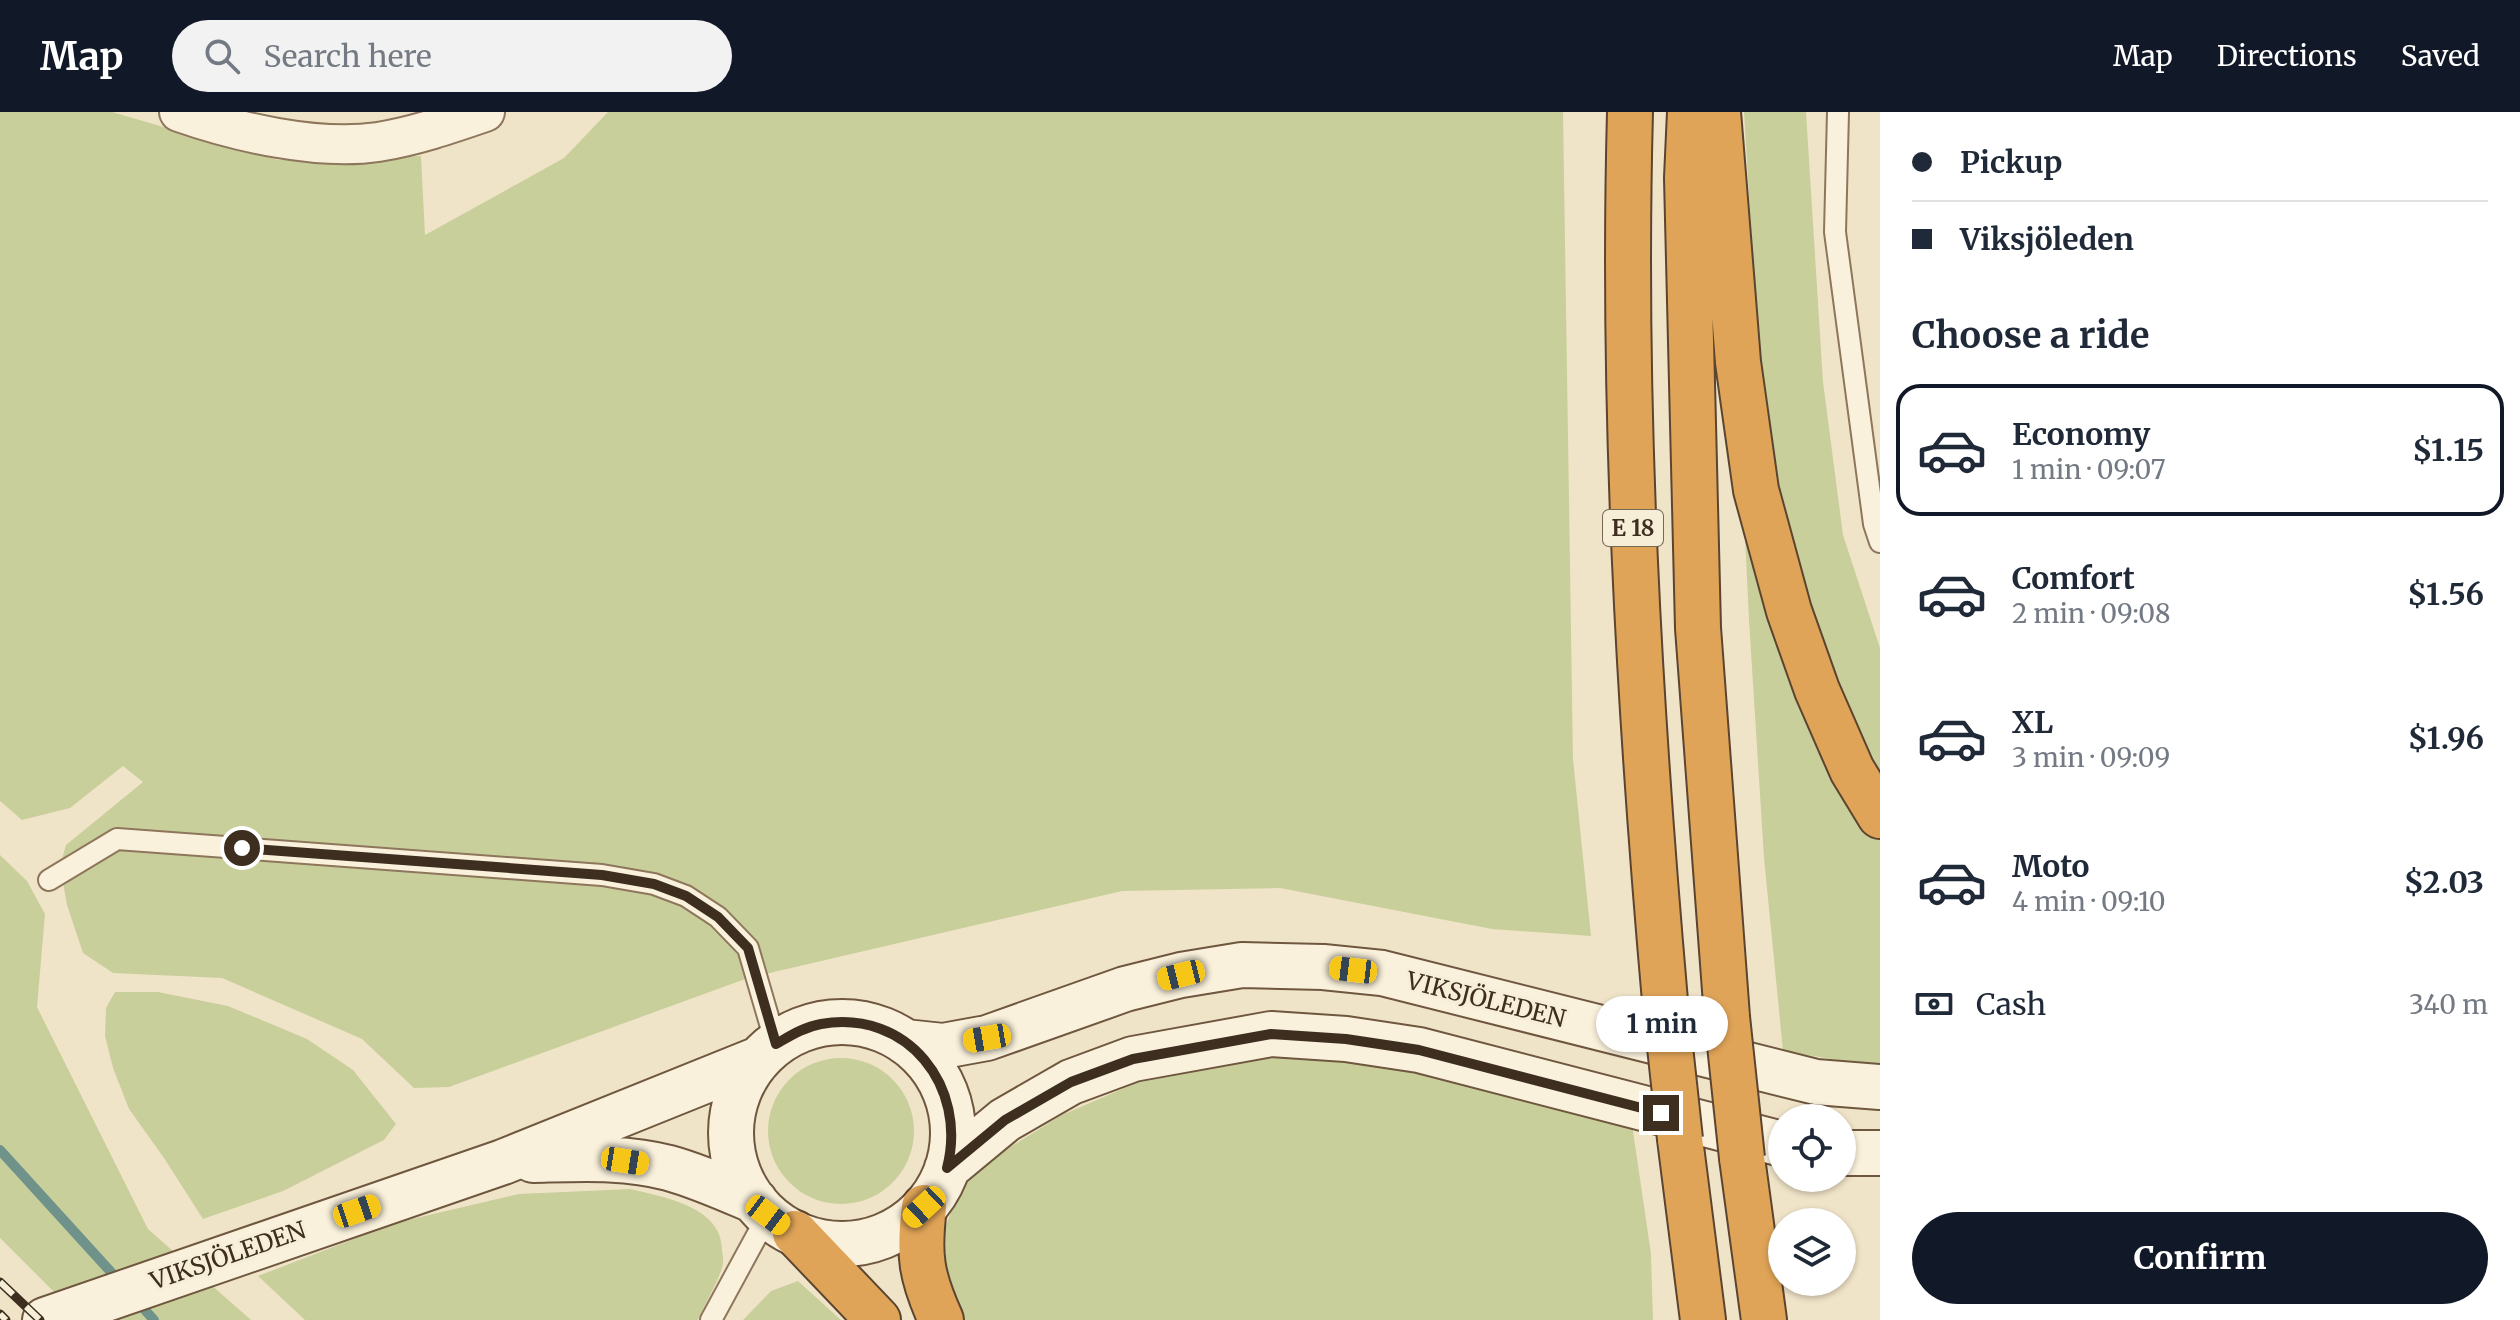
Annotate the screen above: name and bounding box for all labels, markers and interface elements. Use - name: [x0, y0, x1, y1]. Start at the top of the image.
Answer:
- search box: [172, 20, 732, 92]
- text: Map: [40, 33, 124, 80]
- icon: search: [200, 34, 244, 78]
- text: Search here: [264, 37, 432, 75]
- text: Map: [2113, 38, 2173, 74]
- text: Directions: [2217, 38, 2357, 74]
- text: Saved: [2401, 38, 2480, 74]
- text: Pickup: [1960, 143, 2062, 181]
- text: Viksjöleden: [1960, 220, 2134, 258]
- text: Choose a ride: [1912, 313, 2149, 358]
- icon: car: [1916, 414, 1988, 486]
- text: Economy: [2012, 415, 2150, 453]
- text: $1.15: [2412, 431, 2484, 469]
- text: 1 min · 09:07: [2012, 453, 2166, 486]
- road number: E 18: [1603, 510, 1663, 546]
- icon: car: [1916, 558, 1988, 630]
- text: Comfort: [2012, 559, 2135, 597]
- text: $1.56: [2407, 575, 2484, 613]
- text: 2 min · 09:08: [2012, 597, 2170, 630]
- icon: car: [1916, 702, 1988, 774]
- text: XL: [2012, 703, 2053, 741]
- text: $1.96: [2408, 719, 2484, 757]
- text: 3 min · 09:09: [2012, 741, 2170, 774]
- route start: [224, 830, 260, 866]
- icon: car: [1916, 846, 1988, 918]
- text: Moto: [2012, 847, 2090, 885]
- text: $2.03: [2404, 863, 2484, 901]
- text: 4 min · 09:10: [2012, 885, 2166, 918]
- car: [1328, 955, 1378, 985]
- car: [1155, 958, 1207, 992]
- street label: VIKSJÖLEDEN: [1402, 965, 1569, 1034]
- icon: cash: [1912, 982, 1956, 1026]
- text: Cash: [1976, 985, 2046, 1023]
- text: 340 m: [2409, 988, 2488, 1021]
- callout: 1 min: [1595, 997, 1727, 1053]
- text: 1 min: [1627, 1007, 1697, 1040]
- car: [961, 1022, 1013, 1054]
- route end: [1643, 1095, 1679, 1131]
- map controls: [1768, 1104, 1856, 1296]
- button: locate: [1768, 1104, 1856, 1192]
- car: [599, 1145, 651, 1177]
- car: [898, 1182, 950, 1232]
- car: [742, 1191, 794, 1239]
- car: [330, 1192, 384, 1230]
- button: layers: [1768, 1208, 1856, 1296]
- button: Confirm: [1912, 1212, 2488, 1304]
- street label: VIKSJÖLEDEN: [145, 1214, 310, 1297]

